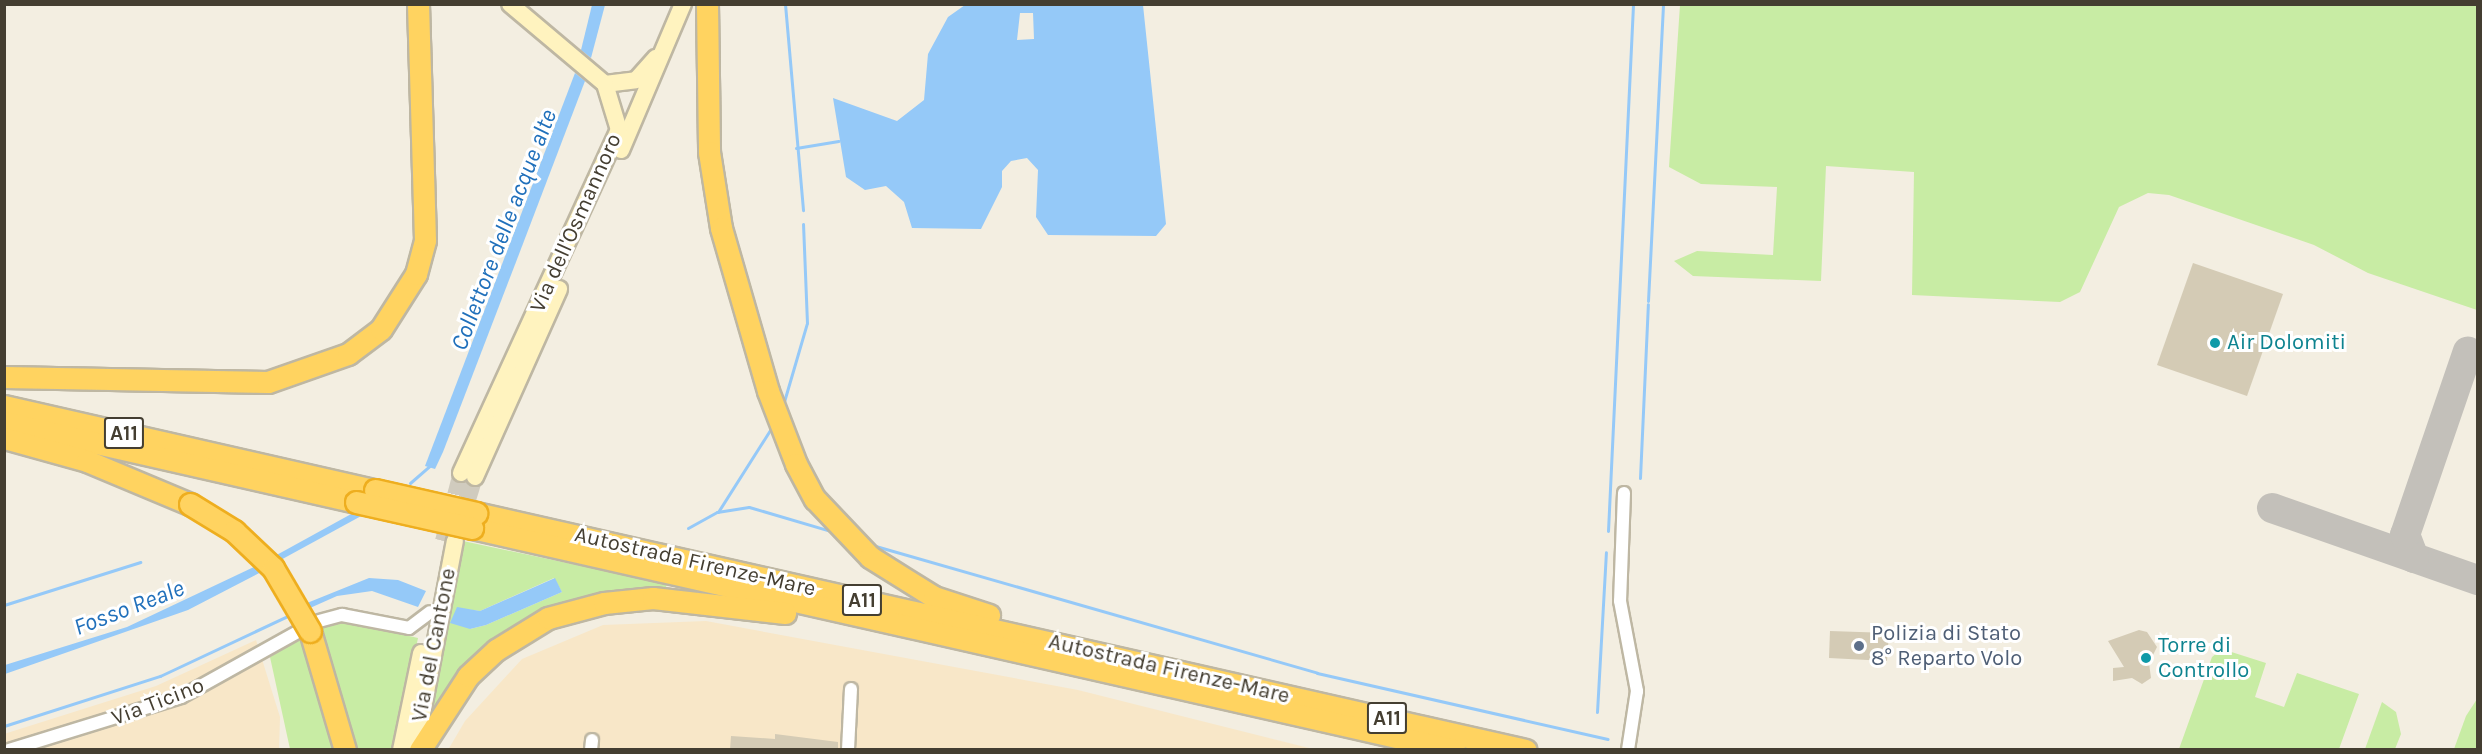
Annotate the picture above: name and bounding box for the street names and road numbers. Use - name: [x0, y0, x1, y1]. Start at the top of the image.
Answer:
- street label: Via dell'Osmannoro: [525, 130, 627, 316]
- road number: A11: [103, 415, 145, 451]
- street label: Autostrada Firenze-Mare: [572, 521, 818, 603]
- street label: Via del Cantone: [406, 566, 462, 724]
- road number: A11: [841, 582, 883, 618]
- street label: Autostrada Firenze-Mare: [1046, 628, 1292, 710]
- street label: Via Ticino: [108, 672, 208, 732]
- road number: A11: [1366, 700, 1408, 736]

